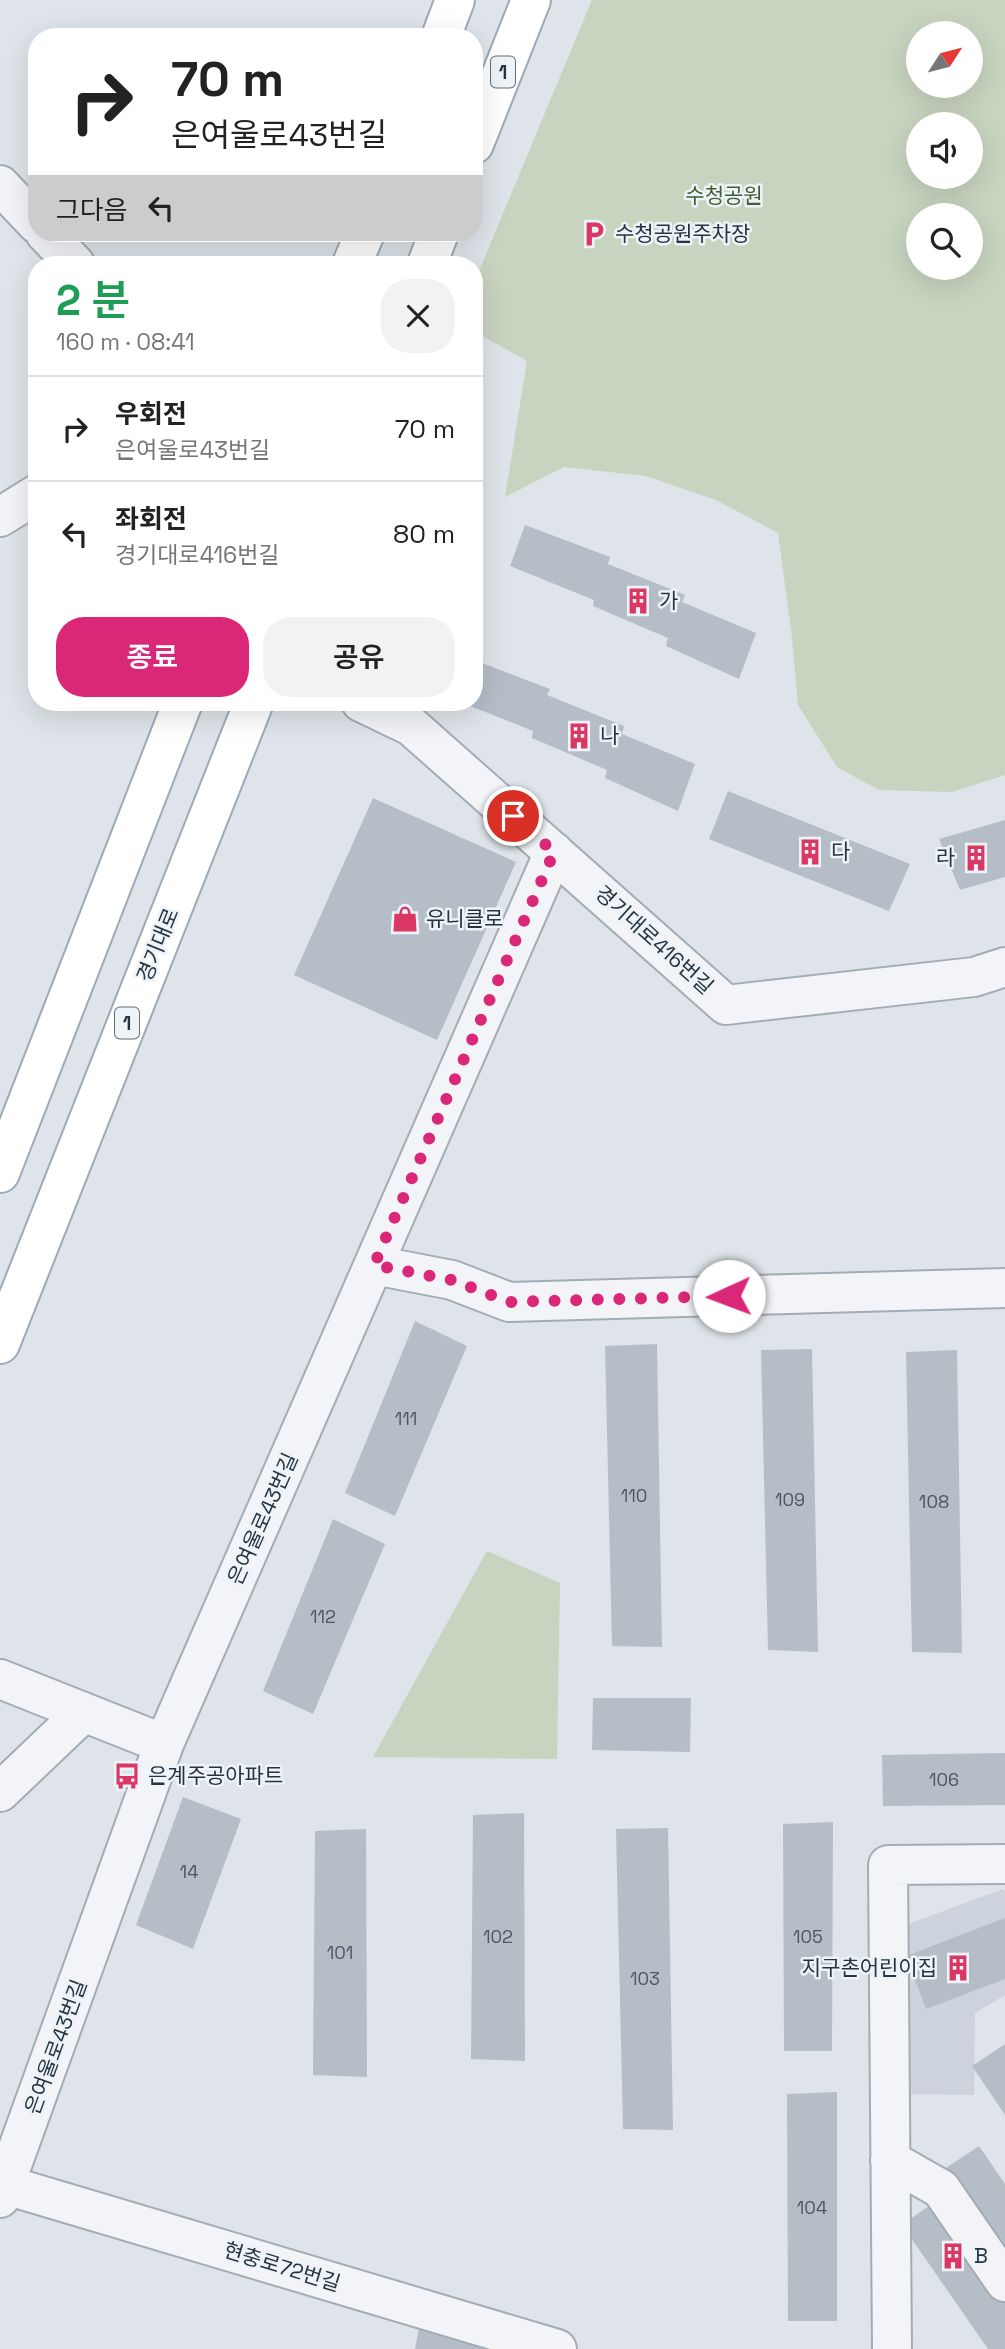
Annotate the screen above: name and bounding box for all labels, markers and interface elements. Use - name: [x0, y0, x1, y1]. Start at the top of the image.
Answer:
- north arrow: [906, 21, 984, 98]
- map controls: [906, 21, 983, 280]
- text: 70 m: [171, 48, 284, 110]
- icon: right: [56, 56, 147, 147]
- road number: 1: [491, 57, 515, 88]
- button: sound: [906, 112, 983, 189]
- text: 은여울로43번길: [171, 115, 387, 155]
- park label: 수청공원: [685, 182, 763, 209]
- icon: left: [142, 189, 180, 227]
- text: 그다음: [56, 193, 128, 227]
- button: search: [906, 203, 983, 280]
- parking icon: 수청공원주차장: [579, 219, 609, 249]
- place label: 수청공원주차장: [615, 220, 750, 247]
- text: 2 분: [56, 274, 130, 327]
- button: close: [381, 279, 455, 353]
- text: 160 m · 08:41: [56, 327, 195, 357]
- text: 우회전: [115, 397, 187, 431]
- icon: right: [56, 410, 94, 448]
- text: 70 m: [395, 412, 455, 446]
- text: 은여울로43번길: [115, 435, 270, 465]
- text: 좌회전: [115, 502, 187, 536]
- icon: left: [56, 515, 94, 553]
- text: 80 m: [393, 517, 455, 551]
- text: 경기대로416번길: [115, 540, 279, 570]
- building icon: 가: [623, 586, 653, 616]
- place label: 가: [659, 587, 678, 614]
- button: 종료: [56, 617, 249, 697]
- button: 공유: [263, 617, 455, 697]
- building icon: 나: [564, 721, 594, 751]
- place label: 나: [600, 722, 619, 749]
- pin: [483, 786, 543, 846]
- icon: arrive: [494, 797, 532, 835]
- building icon: 다: [795, 837, 825, 867]
- place label: 다: [831, 838, 850, 865]
- building icon: 라: [961, 843, 991, 873]
- place label: 라: [936, 844, 955, 871]
- street label: 경기대로416번길: [590, 879, 719, 1000]
- street label: 경기대로: [131, 904, 185, 986]
- shop icon: 유니클로: [390, 904, 420, 934]
- place label: 유니클로: [426, 905, 503, 932]
- road number: 1: [115, 1007, 139, 1038]
- position arrow: [692, 1259, 766, 1333]
- house number: 111: [395, 1407, 417, 1430]
- street label: 은여울로43번길: [221, 1449, 304, 1589]
- house number: 110: [621, 1484, 647, 1507]
- house number: 109: [775, 1488, 805, 1511]
- house number: 108: [919, 1490, 949, 1513]
- house number: 112: [310, 1605, 336, 1628]
- bus stop icon: 은계주공아파트: [112, 1761, 142, 1791]
- place label: 은계주공아파트: [148, 1762, 283, 1789]
- house number: 106: [929, 1768, 959, 1791]
- house number: 14: [180, 1860, 198, 1883]
- house number: 102: [483, 1925, 513, 1948]
- house number: 105: [793, 1925, 823, 1948]
- house number: 101: [327, 1941, 353, 1964]
- building icon: 지구촌어린이집: [943, 1953, 973, 1983]
- place label: 지구촌어린이집: [802, 1954, 937, 1981]
- house number: 103: [630, 1967, 660, 1990]
- street label: 은여울로43번길: [19, 1976, 92, 2118]
- house number: 104: [797, 2196, 827, 2219]
- street label: 현충로72번길: [220, 2236, 344, 2297]
- building icon: B: [938, 2241, 968, 2271]
- place label: B: [974, 2242, 988, 2269]

